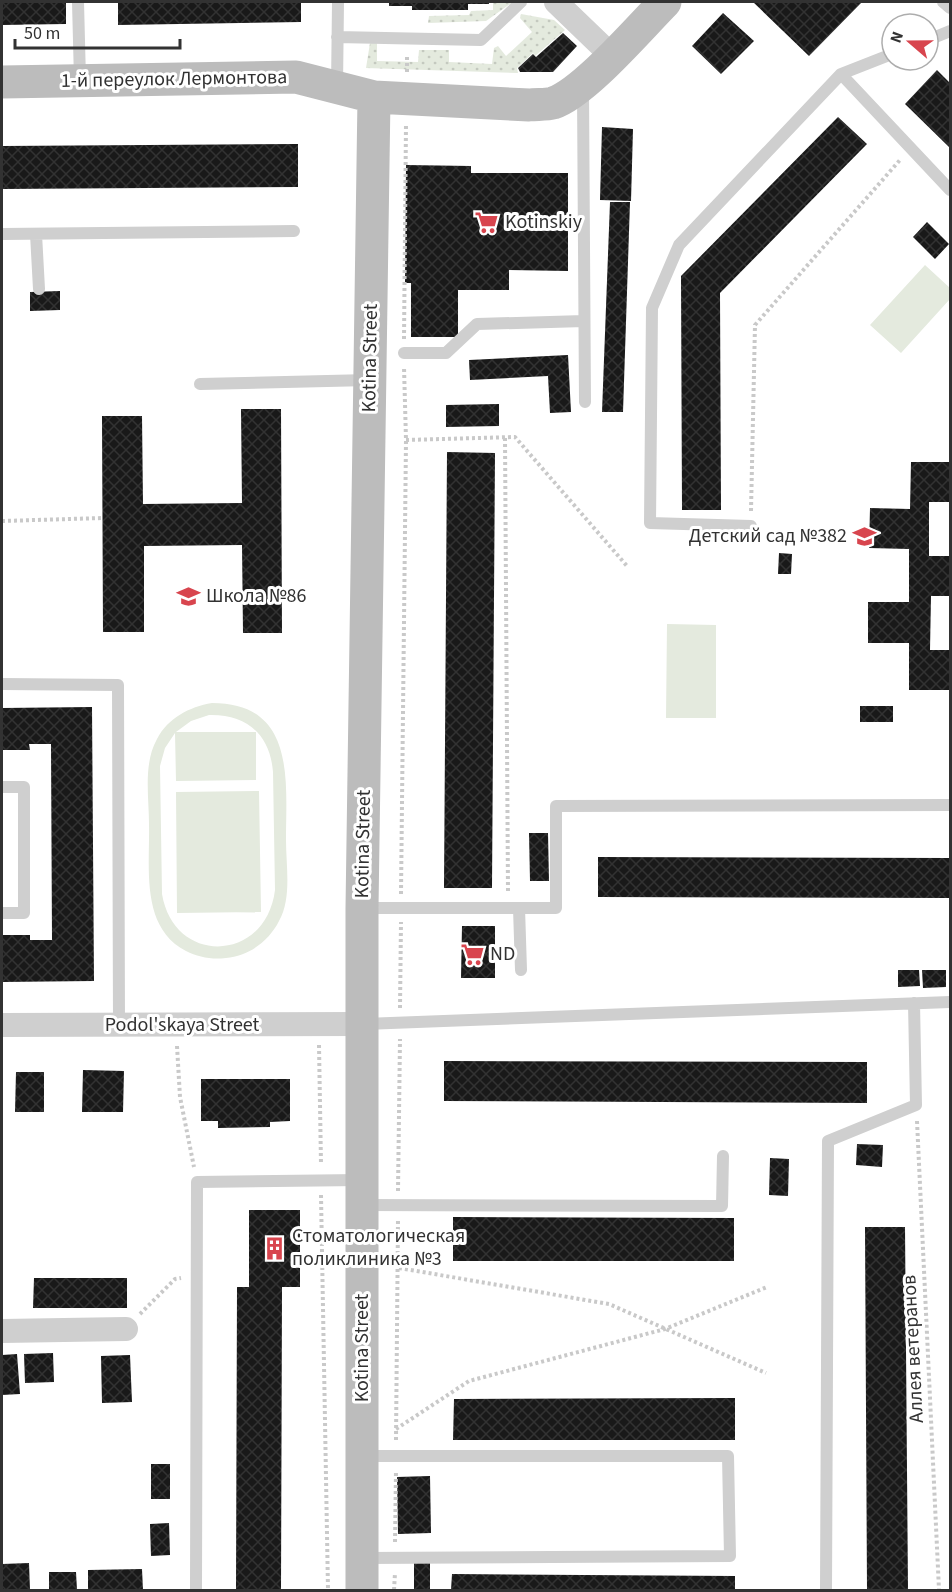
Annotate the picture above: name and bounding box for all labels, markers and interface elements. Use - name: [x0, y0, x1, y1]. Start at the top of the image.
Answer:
- scale bar: [15, 12, 180, 50]
- north arrow: [880, 12, 940, 72]
- text: 50 m: [24, 21, 60, 46]
- text: N: [885, 28, 909, 46]
- street label: 1-й переулок Лермонтова: [61, 63, 287, 95]
- place label: Kotinskiy: [505, 208, 583, 236]
- supermarket icon: Kotinskiy: [474, 209, 500, 235]
- street label: Kotina Street: [355, 303, 385, 413]
- place label: Детский сад №382: [688, 522, 847, 550]
- school or university icon: Детский сад №382: [852, 523, 878, 549]
- place label: Школа №86: [206, 582, 306, 610]
- school or university icon: Школа №86: [175, 583, 201, 609]
- street label: Kotina Street: [348, 789, 378, 899]
- place label: ND: [490, 940, 515, 968]
- supermarket icon: ND: [459, 941, 485, 967]
- street label: Podol'skaya Street: [105, 1011, 260, 1039]
- place label: Стоматологическая поликлиника №3: [292, 1222, 465, 1273]
- building icon: Стоматологическая поликлиника №3: [261, 1235, 287, 1261]
- street label: Аллея ветеранов: [895, 1274, 931, 1424]
- street label: Kotina Street: [348, 1293, 376, 1402]

